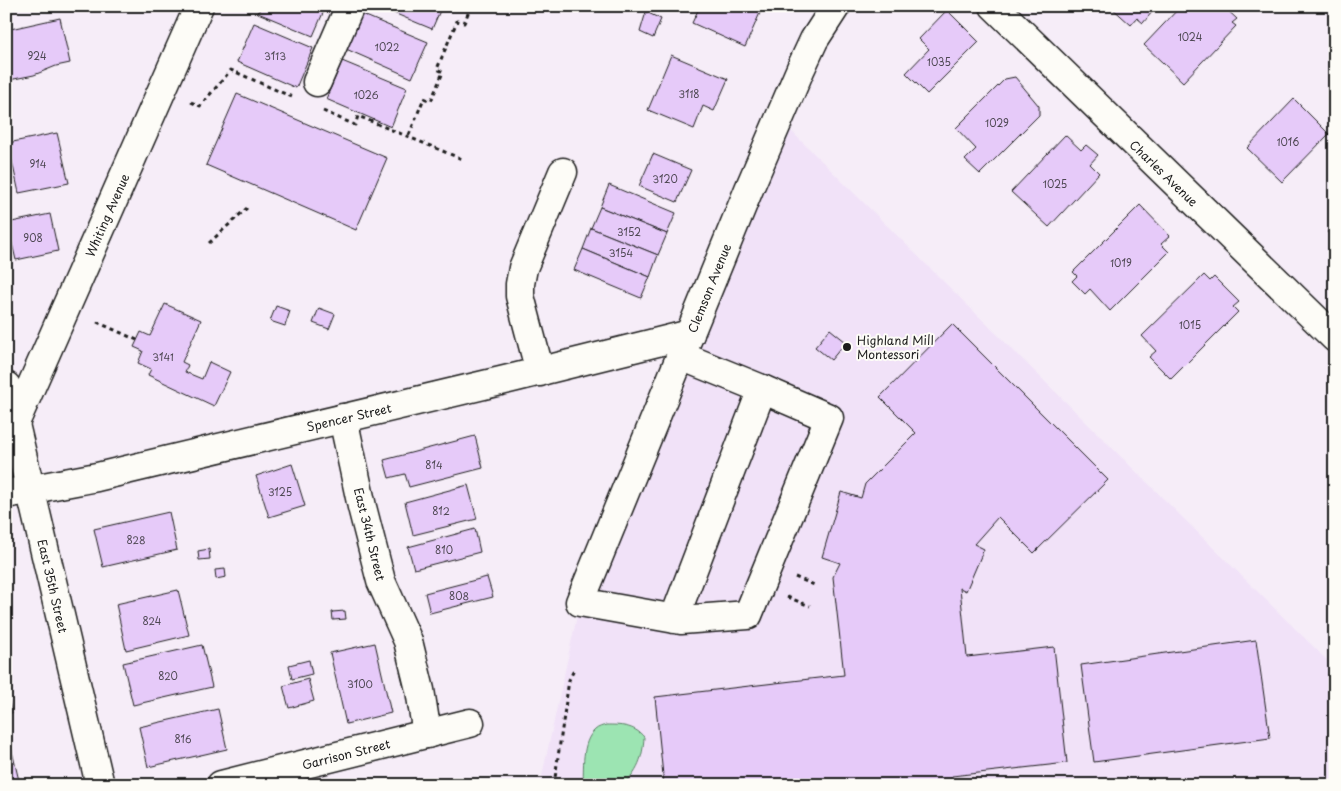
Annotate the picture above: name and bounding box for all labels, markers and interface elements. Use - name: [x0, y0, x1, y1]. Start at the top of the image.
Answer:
- house number: 1024: [1178, 29, 1203, 44]
- house number: 1022: [375, 39, 399, 54]
- house number: 924: [28, 48, 47, 63]
- house number: 3113: [264, 48, 286, 63]
- house number: 1035: [927, 54, 951, 69]
- house number: 3118: [678, 86, 700, 101]
- house number: 1026: [353, 87, 379, 102]
- house number: 1029: [985, 115, 1009, 130]
- house number: 1016: [1277, 134, 1299, 149]
- street label: Charles Avenue: [1126, 136, 1202, 211]
- house number: 914: [30, 156, 47, 171]
- street label: Whiting Avenue: [81, 170, 134, 260]
- house number: 3120: [652, 171, 678, 186]
- house number: 1025: [1043, 176, 1067, 191]
- house number: 3152: [617, 224, 641, 239]
- house number: 908: [23, 230, 43, 245]
- street label: Clemson Avenue: [683, 240, 735, 335]
- house number: 3154: [609, 245, 634, 260]
- house number: 1019: [1110, 255, 1132, 270]
- house number: 1015: [1179, 317, 1201, 332]
- place label: Highland Mill Montessori: [857, 331, 934, 363]
- marker: Highland Mill Montessori: [841, 341, 853, 353]
- house number: 3141: [152, 349, 174, 364]
- street label: Spencer Street: [305, 398, 393, 435]
- house number: 814: [425, 457, 443, 472]
- house number: 3125: [268, 484, 292, 499]
- street label: East 34th Street: [350, 486, 390, 582]
- house number: 812: [432, 503, 450, 518]
- house number: 828: [127, 532, 146, 547]
- street label: East 35th Street: [33, 537, 73, 635]
- house number: 810: [435, 542, 453, 557]
- house number: 808: [449, 588, 469, 603]
- house number: 824: [143, 613, 162, 628]
- house number: 820: [158, 668, 178, 683]
- house number: 3100: [347, 676, 373, 691]
- house number: 816: [174, 731, 192, 746]
- street label: Garrison Street: [300, 734, 392, 774]

